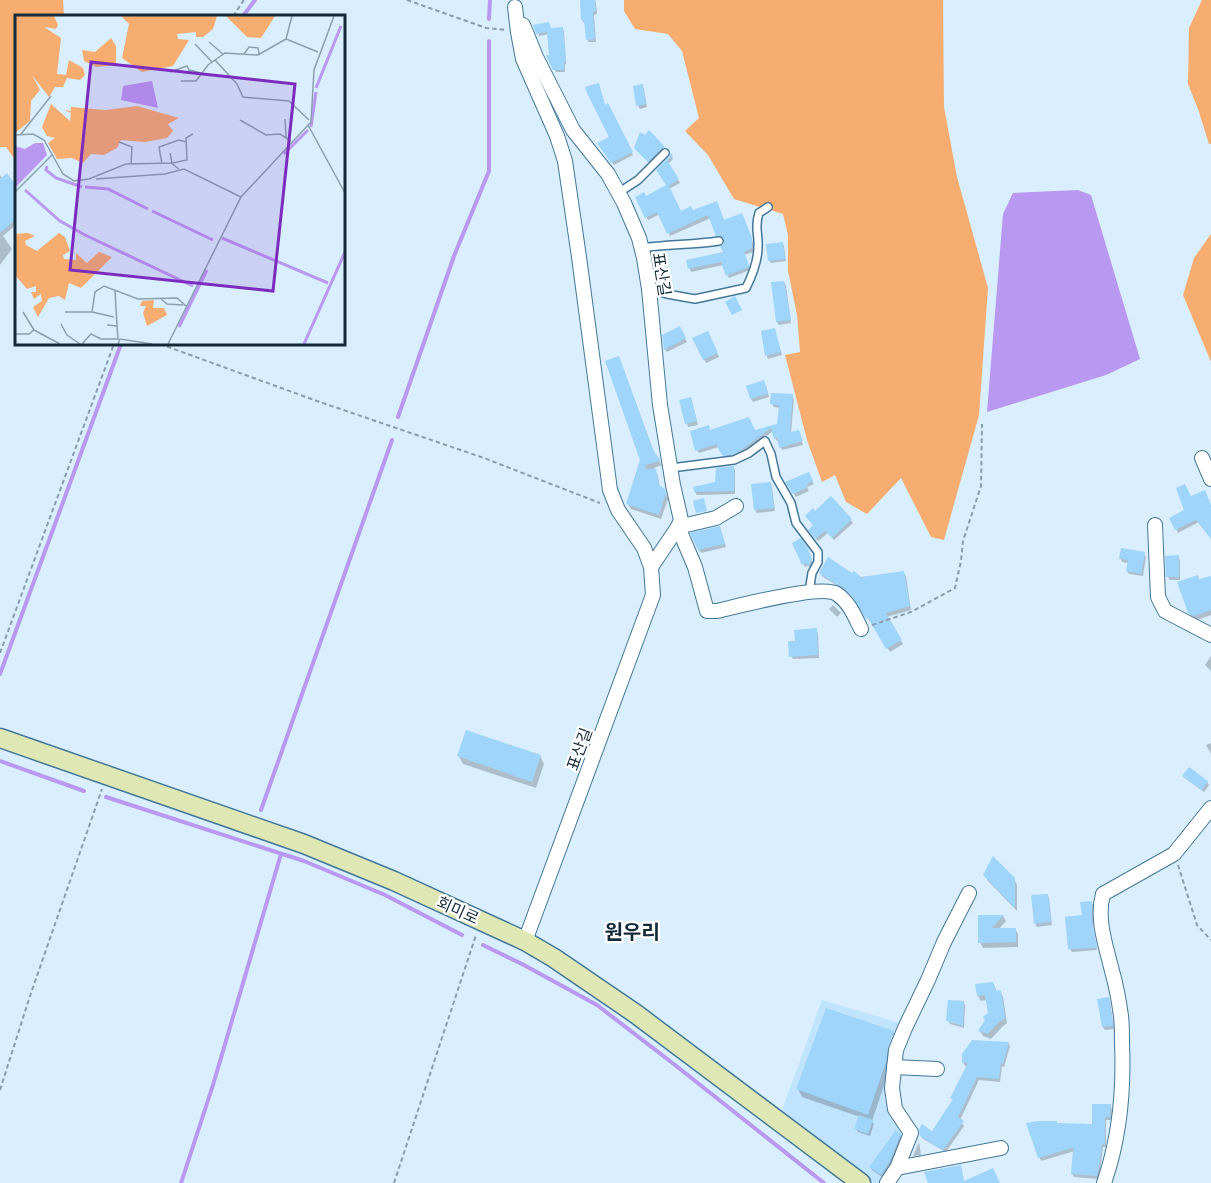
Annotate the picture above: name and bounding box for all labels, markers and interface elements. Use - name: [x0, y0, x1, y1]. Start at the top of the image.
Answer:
- inset map: [15, 15, 345, 345]
- street label: 표산길: [649, 251, 675, 297]
- street label: 표산길: [562, 725, 596, 773]
- street label: 회미로: [434, 892, 482, 928]
- district label: 원우리: [604, 919, 660, 944]

